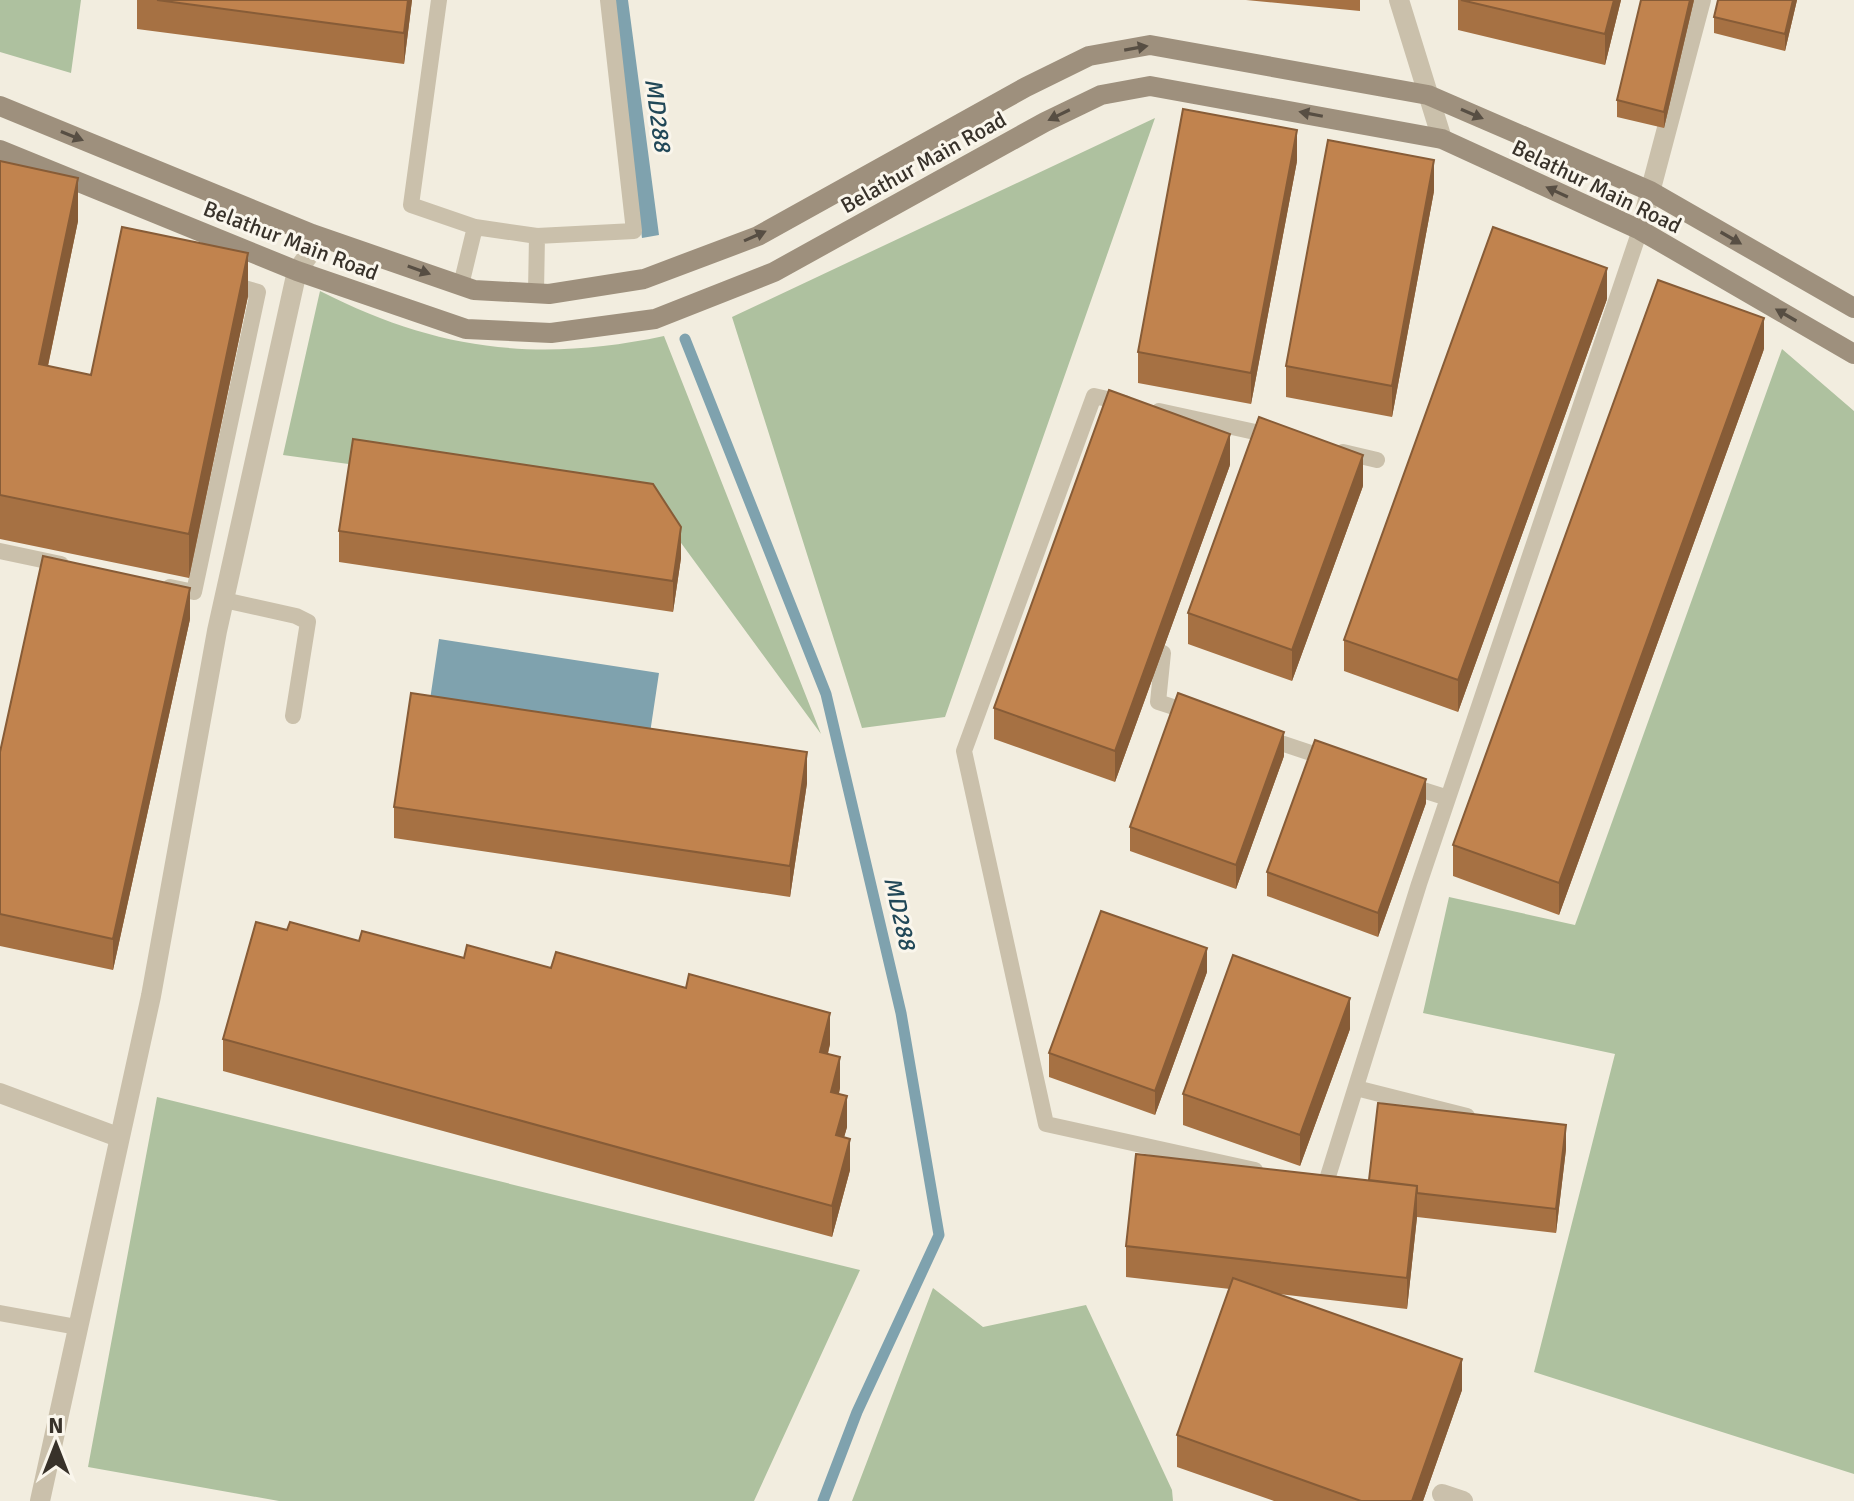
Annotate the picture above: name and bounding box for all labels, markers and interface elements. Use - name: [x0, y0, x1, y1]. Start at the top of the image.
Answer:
- one-way arrow: [1124, 41, 1149, 53]
- water label: MD288: [638, 76, 678, 156]
- street label: Belathur Main Road: [836, 106, 1011, 219]
- one-way arrow: [1299, 107, 1324, 119]
- one-way arrow: [1460, 107, 1484, 120]
- one-way arrow: [1048, 108, 1071, 122]
- one-way arrow: [60, 130, 84, 143]
- street label: Belathur Main Road: [1508, 134, 1686, 239]
- one-way arrow: [1546, 185, 1569, 199]
- street label: Belathur Main Road: [200, 195, 382, 286]
- one-way arrow: [743, 229, 766, 243]
- one-way arrow: [1720, 231, 1742, 245]
- one-way arrow: [407, 264, 431, 277]
- one-way arrow: [1775, 308, 1798, 322]
- water label: MD288: [877, 874, 923, 954]
- north arrow: [16, 1405, 96, 1485]
- text: N: [48, 1412, 64, 1439]

